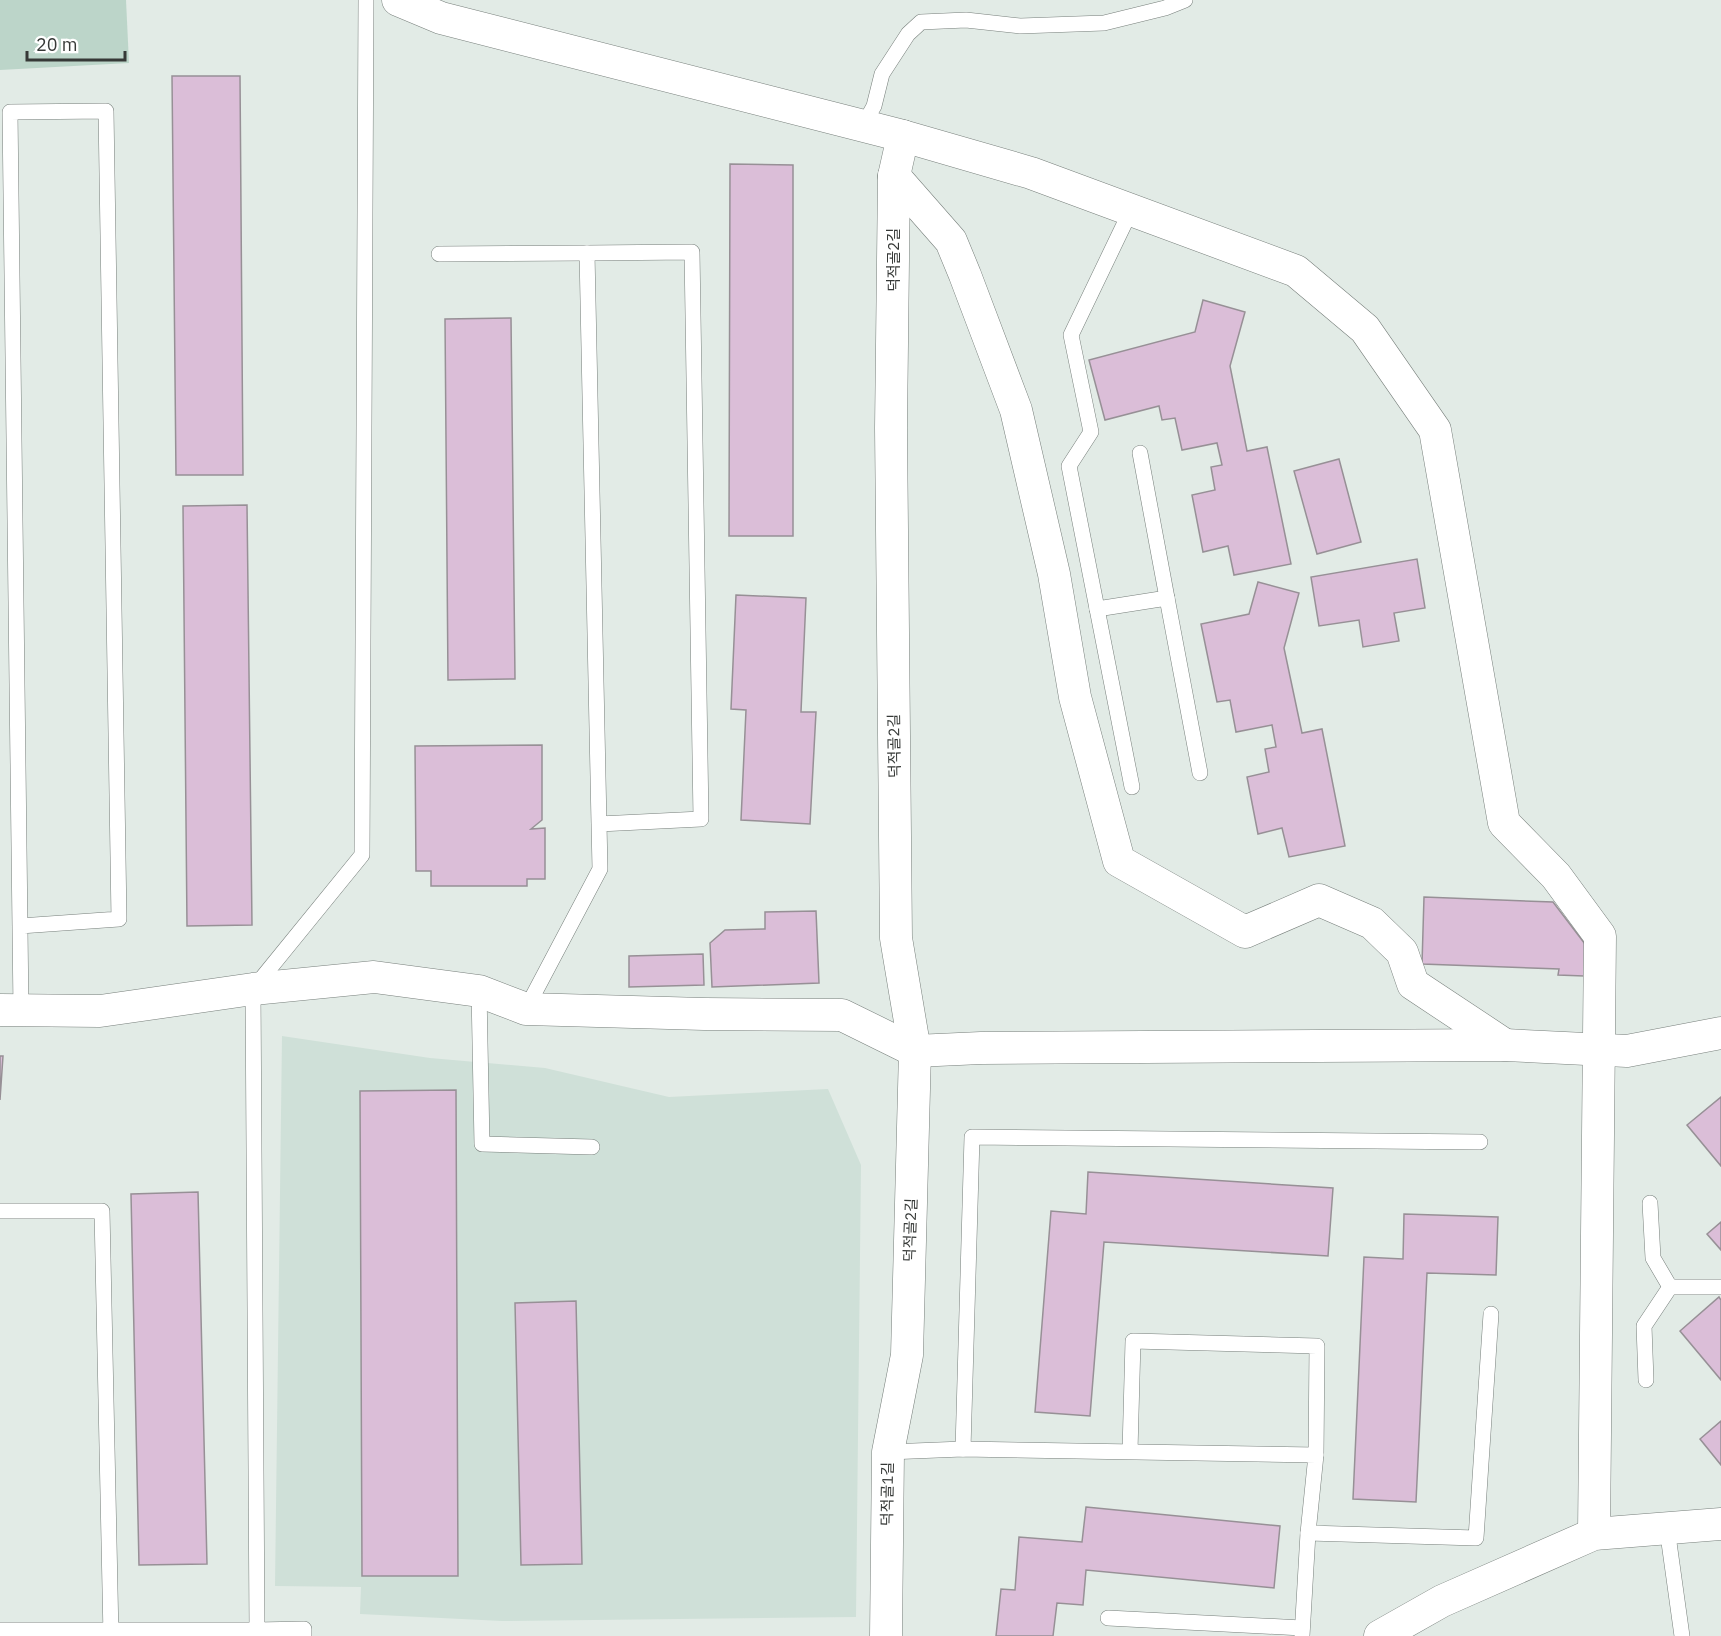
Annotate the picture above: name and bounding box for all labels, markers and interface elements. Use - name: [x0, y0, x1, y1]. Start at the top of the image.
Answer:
- scale bar: [27, 24, 124, 62]
- text: 20 m: [36, 33, 78, 56]
- street label: 덕적골2길: [884, 228, 903, 292]
- street label: 덕적골2길: [884, 714, 904, 778]
- street label: 덕적골2길: [899, 1198, 921, 1262]
- street label: 덕적골1길: [877, 1462, 897, 1526]

